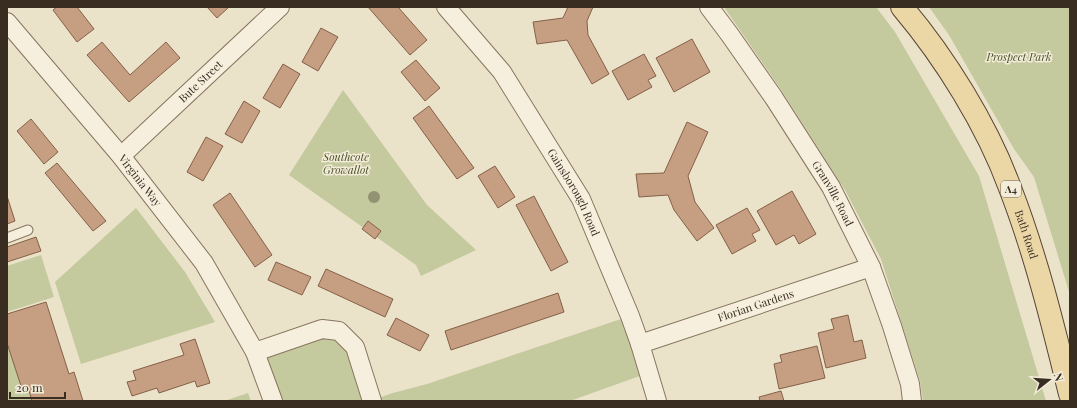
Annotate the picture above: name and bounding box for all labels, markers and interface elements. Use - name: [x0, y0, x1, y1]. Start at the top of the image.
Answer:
- park label: Prospect Park: [986, 49, 1052, 64]
- street label: Bute Street: [175, 57, 225, 105]
- street label: Gainsborough Road: [544, 145, 604, 239]
- park label: Southcote Growallot: [322, 149, 370, 177]
- street label: Virginia Way: [115, 150, 166, 210]
- street label: Granville Road: [809, 157, 858, 229]
- road number: A4: [1001, 181, 1021, 197]
- street label: Bath Road: [1012, 208, 1042, 261]
- street label: Florian Gardens: [715, 285, 796, 325]
- north arrow: [1029, 360, 1069, 400]
- text: N: [1051, 371, 1067, 383]
- scale bar: [10, 374, 65, 400]
- text: 20 m: [16, 379, 43, 395]

